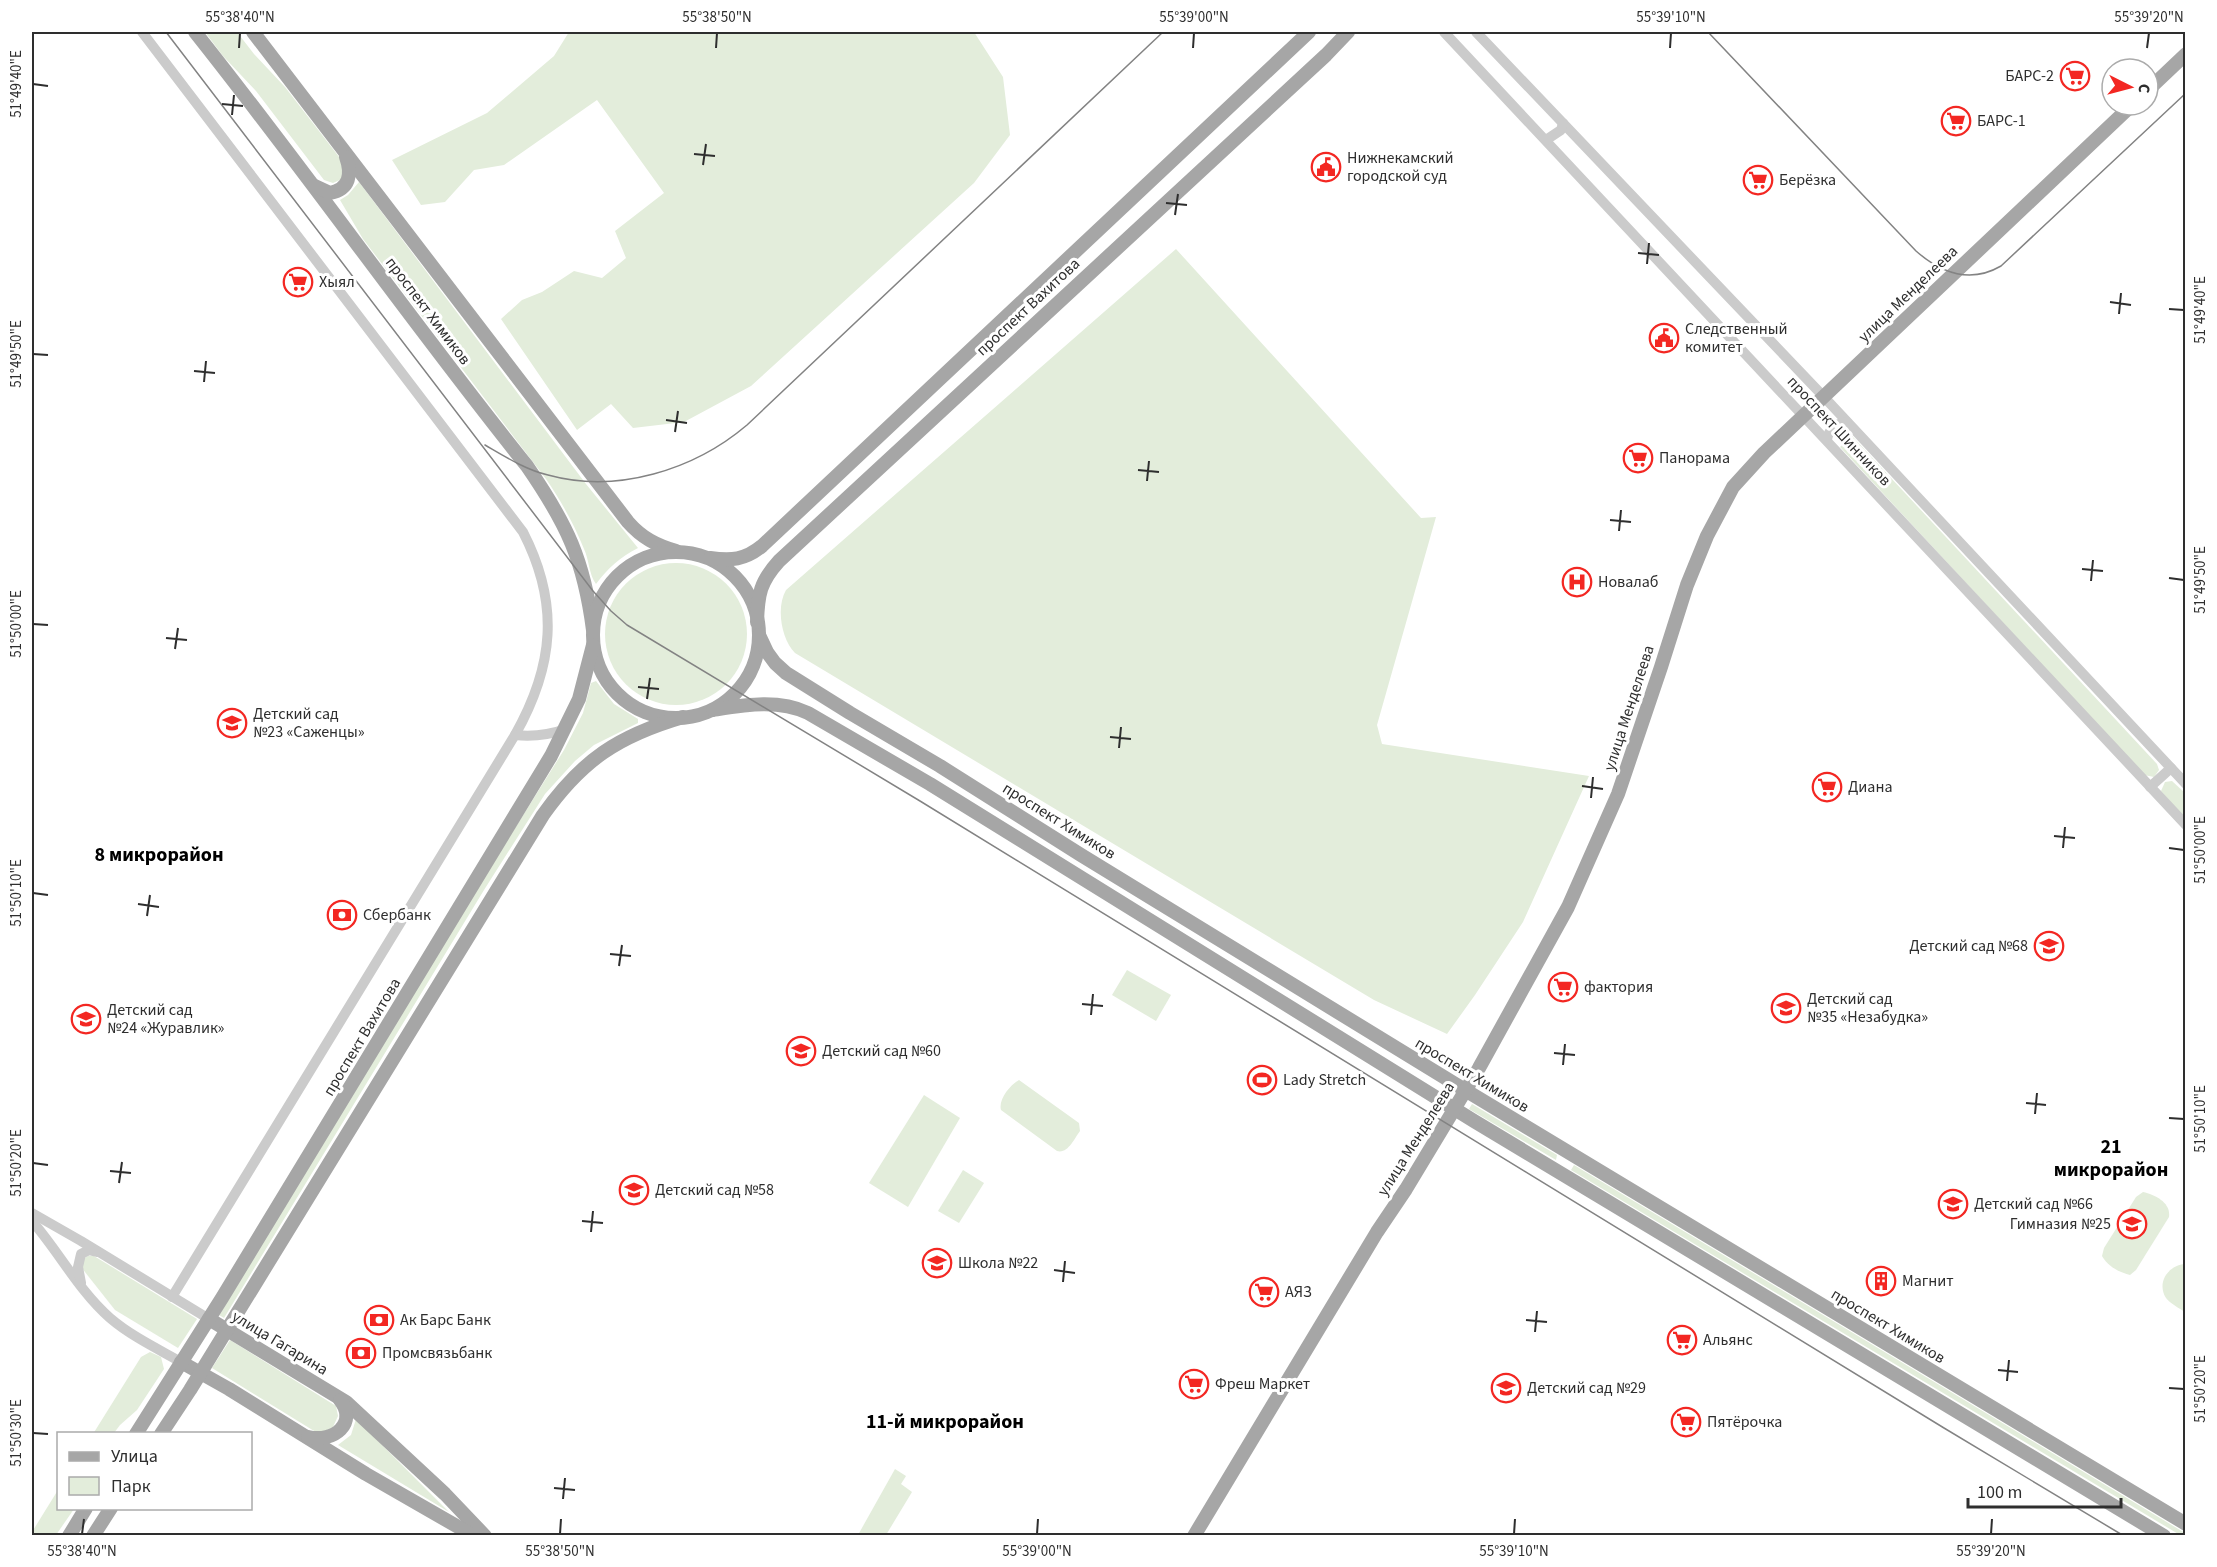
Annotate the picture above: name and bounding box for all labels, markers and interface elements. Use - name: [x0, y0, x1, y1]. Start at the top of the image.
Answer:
- text: 55°38'40"N: [205, 7, 275, 28]
- text: 55°38'50"N: [682, 7, 752, 28]
- text: 55°39'00"N: [1159, 7, 1229, 28]
- text: 55°39'10"N: [1636, 7, 1706, 28]
- text: 55°39'20"N: [2114, 7, 2184, 28]
- text: 51°49'40"E: [6, 50, 27, 118]
- north arrow: [2100, 57, 2160, 117]
- supermarket icon: БАРС-2: [2059, 60, 2091, 92]
- place label: БАРС-2: [2005, 65, 2054, 87]
- text: С: [2132, 83, 2155, 94]
- supermarket icon: БАРС-1: [1940, 105, 1972, 137]
- place label: БАРС-1: [1977, 110, 2026, 132]
- place label: Нижнекамский городской суд: [1347, 147, 1454, 187]
- public building icon: Нижнекамский городской суд: [1310, 151, 1342, 183]
- supermarket icon: Берёзка: [1742, 164, 1774, 196]
- place label: Берёзка: [1779, 169, 1836, 191]
- street label: улица Менделеева: [1853, 241, 1963, 347]
- street label: проспект Химиков: [380, 253, 476, 369]
- street label: проспект Вахитова: [971, 253, 1085, 361]
- supermarket icon: Хыял: [282, 266, 314, 298]
- place label: Хыял: [319, 271, 355, 293]
- text: 51°49'40"E: [2190, 276, 2211, 344]
- place label: Следственный комитет: [1685, 318, 1787, 358]
- text: 51°49'50"E: [6, 320, 27, 388]
- public building icon: Следственный комитет: [1648, 322, 1680, 354]
- street label: проспект Шинников: [1782, 371, 1896, 491]
- supermarket icon: Панорама: [1622, 442, 1654, 474]
- place label: Панорама: [1659, 447, 1730, 469]
- text: 51°49'50"E: [2190, 546, 2211, 614]
- hospital icon: Новалаб: [1561, 566, 1593, 598]
- place label: Новалаб: [1598, 571, 1659, 593]
- text: 51°50'00"E: [6, 590, 27, 658]
- street label: улица Менделеева: [1598, 642, 1660, 774]
- place label: Детский сад №23 «Саженцы»: [253, 703, 365, 743]
- school or university icon: Детский сад №23 «Саженцы»: [216, 707, 248, 739]
- supermarket icon: Диана: [1811, 771, 1843, 803]
- place label: Диана: [1848, 776, 1893, 798]
- street label: проспект Химиков: [998, 777, 1120, 865]
- text: 51°50'00"E: [2190, 816, 2211, 884]
- district label: 8 микрорайон: [94, 841, 224, 869]
- text: 51°50'10"E: [6, 859, 27, 927]
- bank icon: Сбербанк: [326, 899, 358, 931]
- place label: Сбербанк: [363, 904, 431, 926]
- school or university icon: Детский сад №68: [2033, 930, 2065, 962]
- place label: Детский сад №68: [1909, 935, 2028, 957]
- supermarket icon: фактория: [1547, 971, 1579, 1003]
- street label: проспект Вахитова: [318, 974, 406, 1100]
- place label: фактория: [1584, 976, 1653, 998]
- place label: Детский сад №35 «Незабудка»: [1807, 988, 1928, 1028]
- school or university icon: Детский сад №35 «Незабудка»: [1770, 992, 1802, 1024]
- place label: Детский сад №24 «Журавлик»: [107, 999, 225, 1039]
- school or university icon: Детский сад №24 «Журавлик»: [70, 1003, 102, 1035]
- street label: проспект Химиков: [1411, 1032, 1533, 1118]
- school or university icon: Детский сад №60: [785, 1035, 817, 1067]
- place label: Детский сад №60: [822, 1040, 941, 1062]
- sports icon: Lady Stretch: [1246, 1064, 1278, 1096]
- place label: Lady Stretch: [1283, 1069, 1366, 1091]
- street label: улица Менделеева: [1372, 1078, 1460, 1200]
- text: 51°50'10"E: [2190, 1085, 2211, 1153]
- text: 51°50'20"E: [6, 1129, 27, 1197]
- district label: 21 микрорайон: [2054, 1133, 2168, 1184]
- school or university icon: Детский сад №58: [618, 1174, 650, 1206]
- place label: Детский сад №58: [655, 1179, 774, 1201]
- school or university icon: Детский сад №66: [1937, 1188, 1969, 1220]
- place label: Детский сад №66: [1974, 1193, 2093, 1215]
- school or university icon: Гимназия №25: [2116, 1208, 2148, 1240]
- place label: Гимназия №25: [2010, 1213, 2111, 1235]
- school or university icon: Школа №22: [921, 1247, 953, 1279]
- place label: Школа №22: [958, 1252, 1038, 1274]
- building icon: Магнит: [1865, 1265, 1897, 1297]
- place label: Магнит: [1902, 1270, 1954, 1292]
- supermarket icon: АЯЗ: [1248, 1276, 1280, 1308]
- place label: АЯЗ: [1285, 1281, 1312, 1303]
- street label: проспект Химиков: [1827, 1283, 1949, 1369]
- bank icon: Ак Барс Банк: [363, 1304, 395, 1336]
- street label: улица Гагарина: [228, 1306, 332, 1380]
- place label: Ак Барс Банк: [400, 1309, 491, 1331]
- supermarket icon: Альянс: [1666, 1324, 1698, 1356]
- place label: Альянс: [1703, 1329, 1753, 1351]
- bank icon: Промсвязьбанк: [345, 1337, 377, 1369]
- place label: Промсвязьбанк: [382, 1342, 492, 1364]
- text: 51°50'20"E: [2190, 1355, 2211, 1423]
- supermarket icon: Фреш Маркет: [1178, 1368, 1210, 1400]
- school or university icon: Детский сад №29: [1490, 1372, 1522, 1404]
- place label: Фреш Маркет: [1215, 1373, 1310, 1395]
- place label: Детский сад №29: [1527, 1377, 1646, 1399]
- text: 51°50'30"E: [6, 1399, 27, 1467]
- supermarket icon: Пятёрочка: [1670, 1406, 1702, 1438]
- district label: 11-й микрорайон: [866, 1408, 1024, 1436]
- place label: Пятёрочка: [1707, 1411, 1782, 1433]
- legend: [57, 1432, 252, 1510]
- text: Улица: [111, 1444, 158, 1469]
- scale bar: [1968, 1471, 2121, 1509]
- text: Парк: [111, 1474, 151, 1499]
- text: 100 m: [1977, 1480, 2022, 1505]
- text: 55°38'40"N: [47, 1541, 117, 1562]
- text: 55°38'50"N: [525, 1541, 595, 1562]
- text: 55°39'00"N: [1002, 1541, 1072, 1562]
- text: 55°39'10"N: [1479, 1541, 1549, 1562]
- text: 55°39'20"N: [1956, 1541, 2026, 1562]

